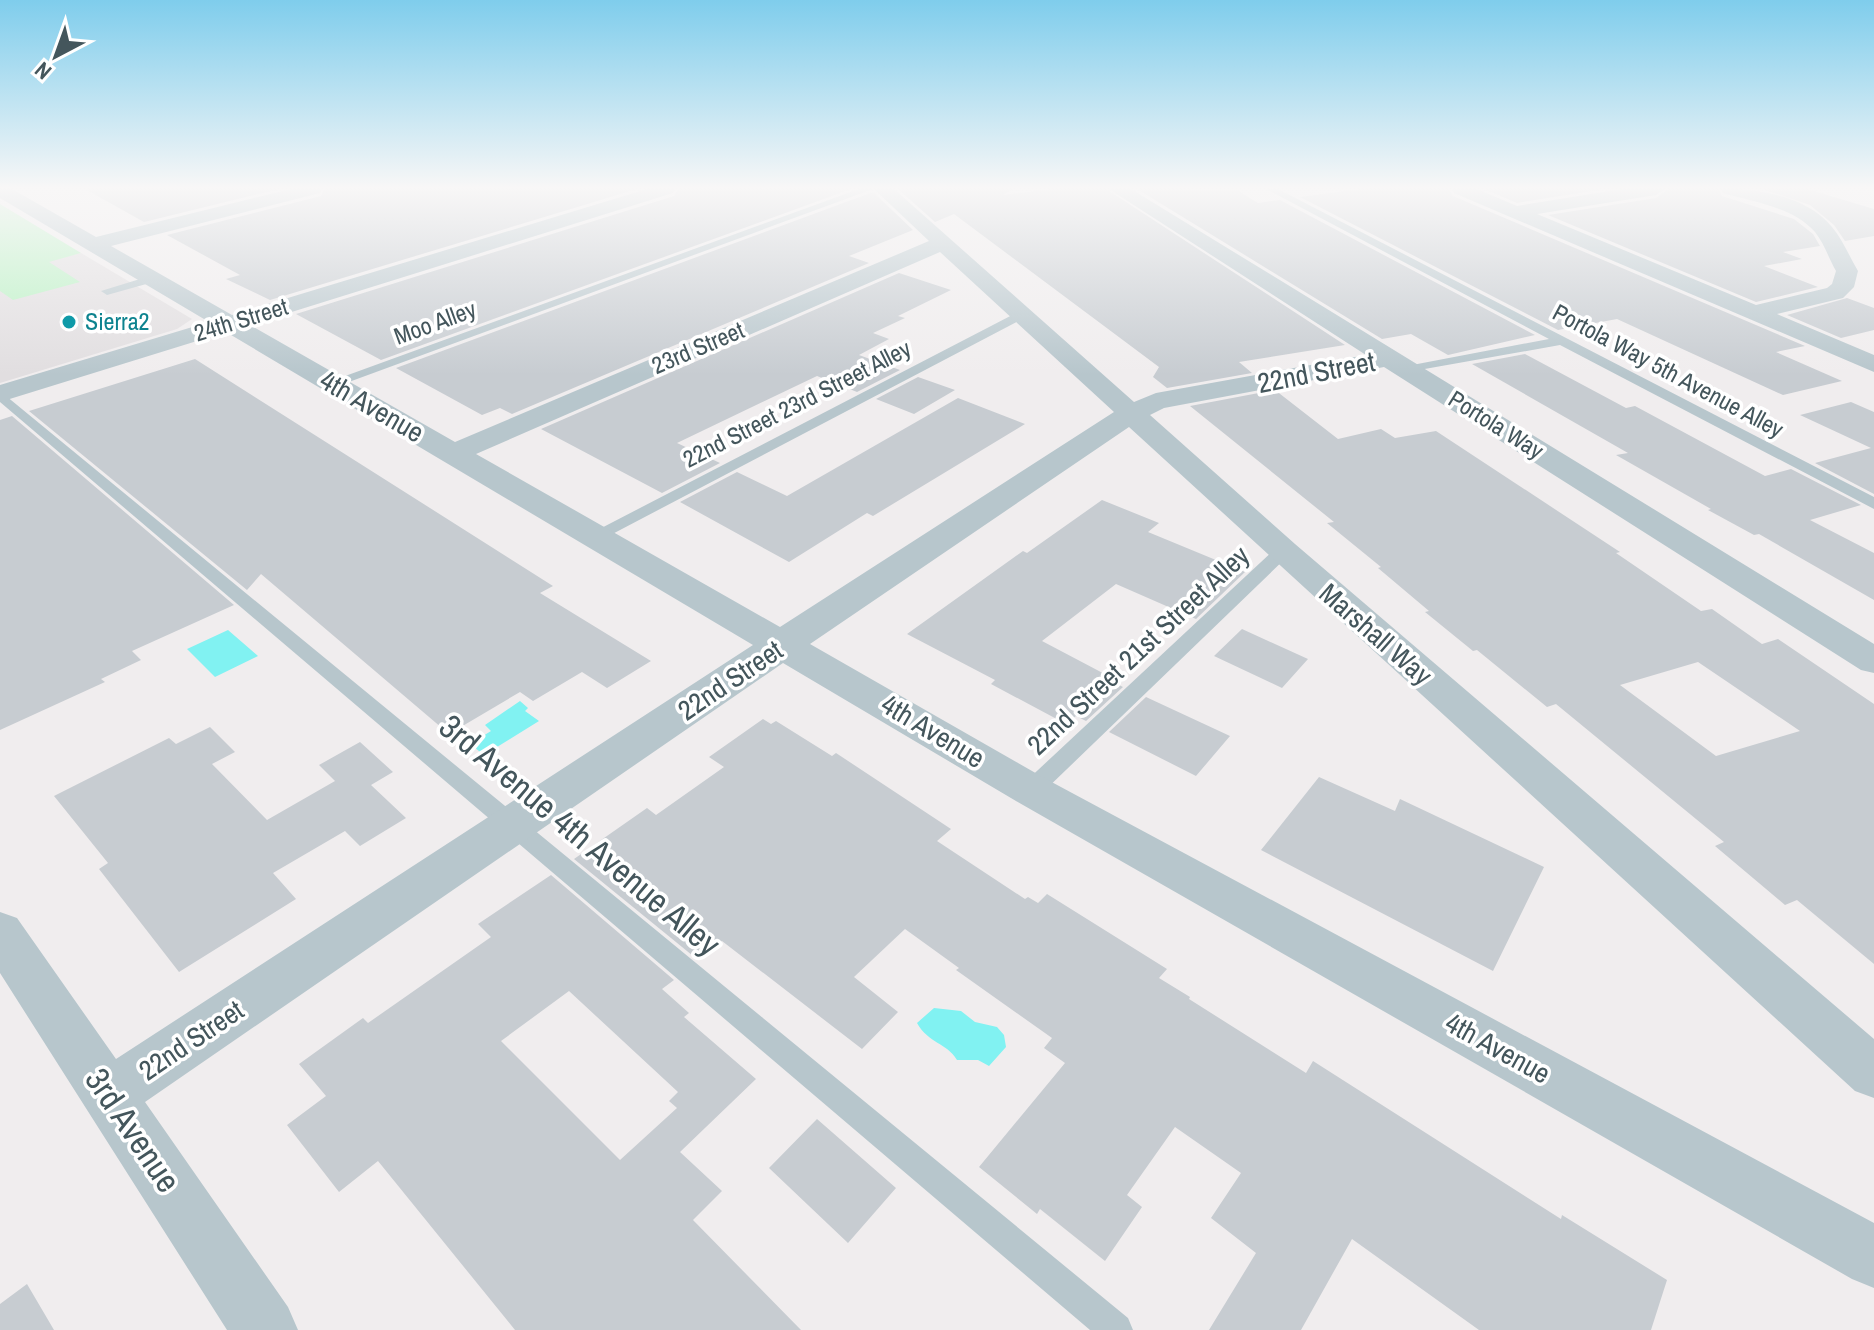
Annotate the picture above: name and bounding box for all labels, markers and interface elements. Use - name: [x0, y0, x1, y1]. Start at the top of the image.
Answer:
- north arrow: [16, 16, 96, 96]
- text: N: [28, 55, 58, 87]
- street label: 24th Street: [190, 290, 292, 348]
- street label: Moo Alley: [389, 292, 480, 352]
- street label: Portola Way 5th Avenue Alley: [1547, 296, 1790, 445]
- place label: Sierra2: [85, 305, 150, 337]
- marker: Sierra2: [60, 313, 78, 331]
- street label: 23rd Street: [647, 313, 749, 381]
- street label: 22nd Street 23rd Street Alley: [677, 332, 916, 474]
- street label: 22nd Street: [1254, 342, 1378, 402]
- street label: 4th Avenue: [313, 361, 431, 451]
- street label: Portola Way: [1443, 382, 1550, 466]
- street label: 22nd Street 21st Street Alley: [1019, 537, 1258, 763]
- street label: Marshall Way: [1311, 574, 1441, 694]
- street label: 22nd Street: [670, 631, 790, 729]
- street label: 4th Avenue: [874, 685, 992, 777]
- street label: 3rd Avenue 4th Avenue Alley: [430, 704, 730, 966]
- street label: 22nd Street: [131, 991, 251, 1089]
- street label: 4th Avenue: [1439, 1004, 1557, 1092]
- street label: 3rd Avenue: [75, 1059, 191, 1201]

